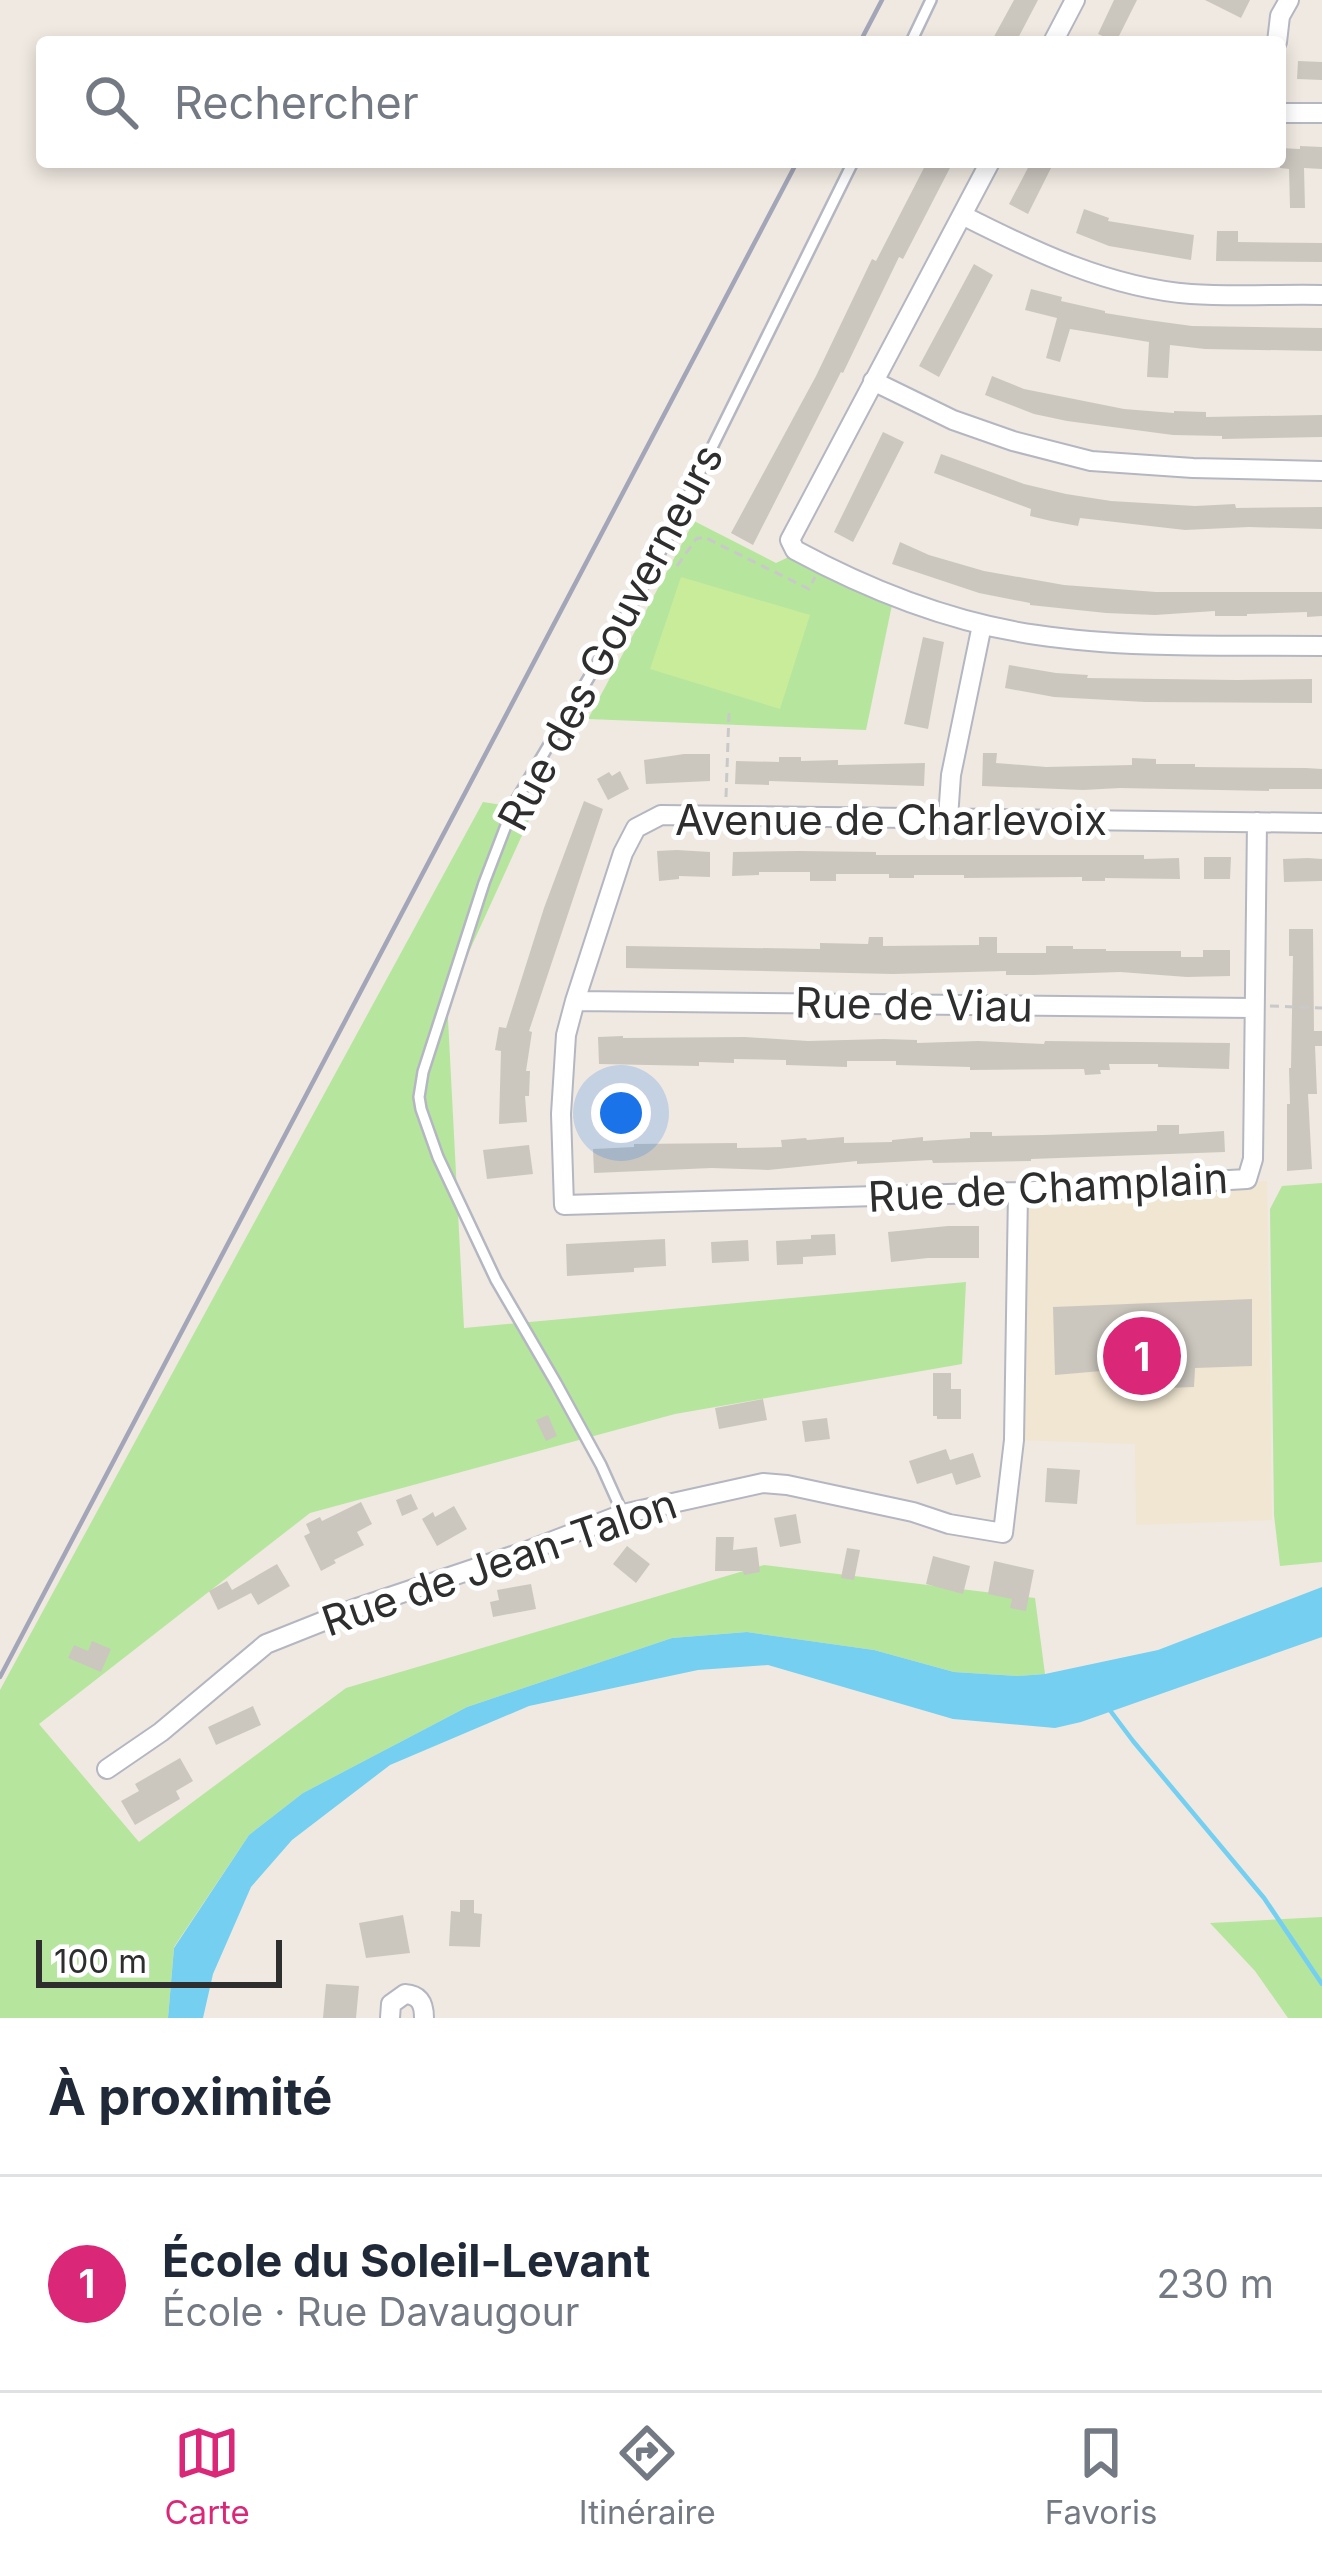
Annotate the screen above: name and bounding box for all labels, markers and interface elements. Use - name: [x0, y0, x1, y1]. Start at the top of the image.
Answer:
- search box: [36, 36, 1286, 168]
- icon: search: [78, 69, 144, 135]
- text: Rechercher: [174, 75, 419, 130]
- street label: Rue des Gouverneurs: [487, 435, 733, 839]
- street label: Avenue de Charlevoix: [675, 794, 1107, 845]
- street label: Rue de Viau: [795, 976, 1033, 1032]
- your location: [591, 1083, 651, 1143]
- street label: Rue de Champlain: [867, 1152, 1229, 1222]
- pin: 1: [1103, 1311, 1181, 1401]
- street label: Rue de Jean-Talon: [315, 1477, 683, 1647]
- scale bar: [36, 1934, 282, 1987]
- text: 100 m: [54, 1941, 147, 1981]
- text: À proximité: [48, 2066, 332, 2127]
- text: École du Soleil-Levant: [162, 2233, 650, 2288]
- text: 1: [79, 2260, 95, 2307]
- text: 230 m: [1156, 2260, 1274, 2307]
- text: École · Rue Davaugour: [162, 2288, 580, 2335]
- tab: Carte: [165, 2420, 250, 2532]
- tab: Itinéraire: [579, 2420, 716, 2532]
- tab: Favoris: [1045, 2420, 1158, 2532]

